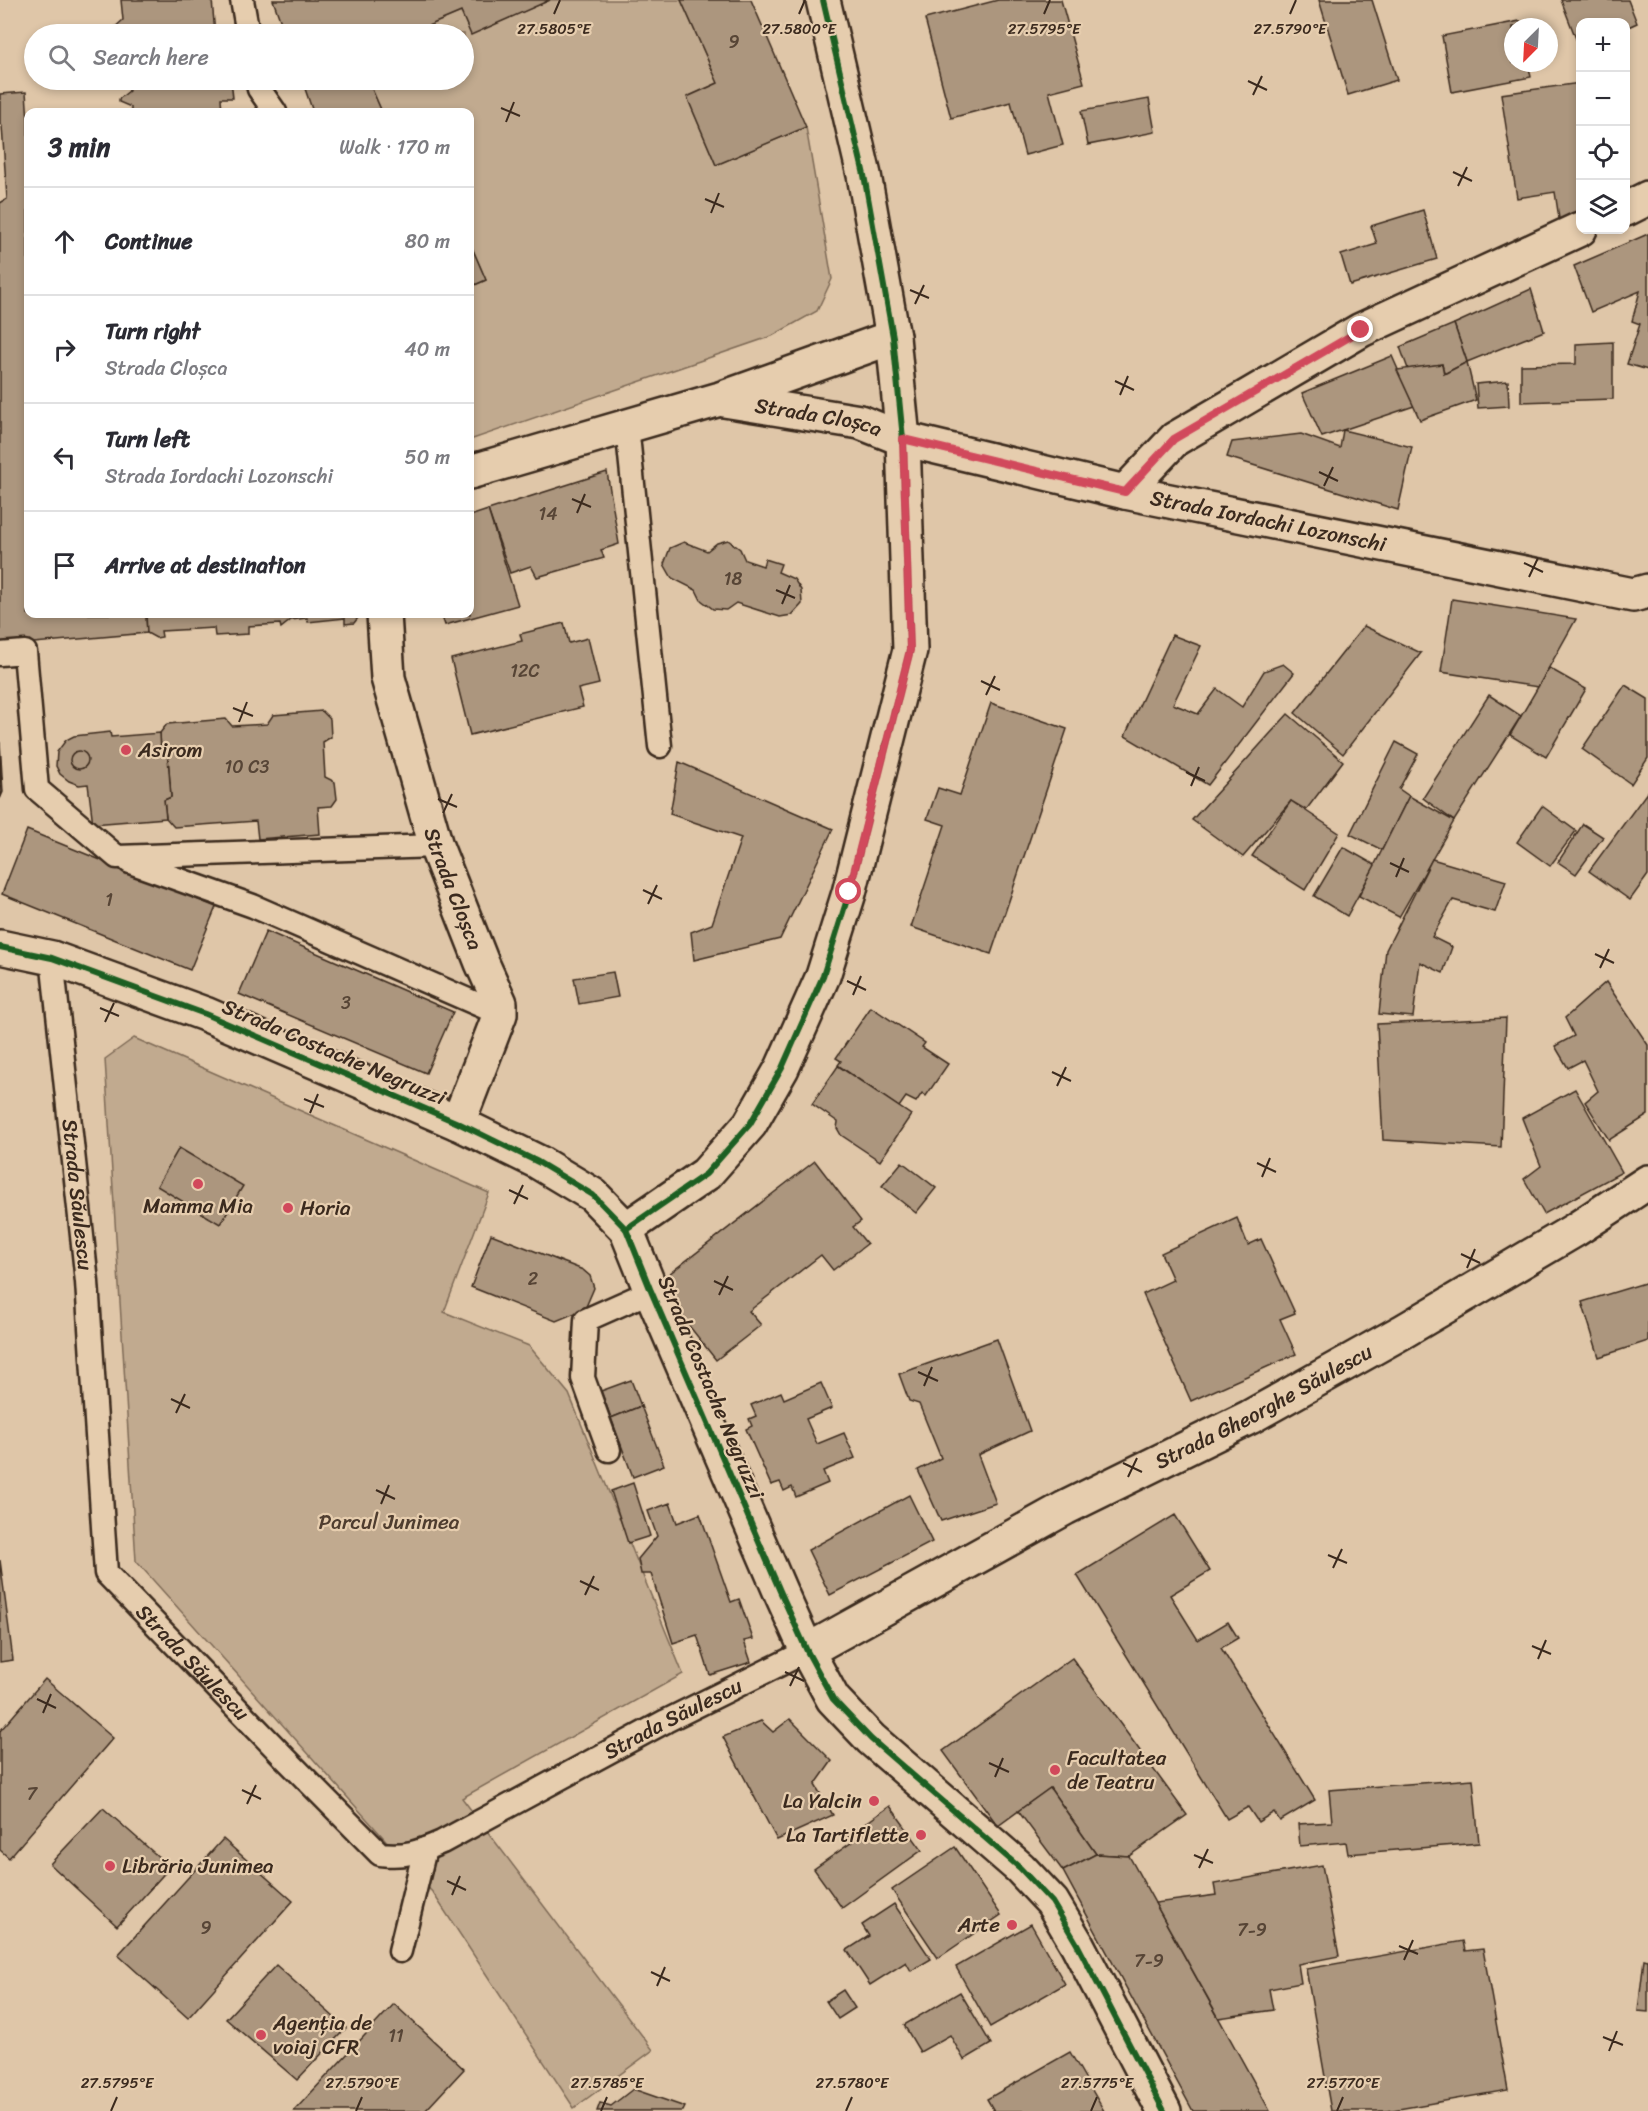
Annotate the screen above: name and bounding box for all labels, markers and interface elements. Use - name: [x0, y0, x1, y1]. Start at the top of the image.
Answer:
- text: 27.5805°E: [517, 16, 592, 42]
- text: 27.5800°E: [762, 16, 838, 42]
- text: 27.5795°E: [1008, 16, 1082, 42]
- text: 27.5790°E: [1254, 16, 1328, 42]
- north arrow: [1504, 18, 1558, 72]
- map controls: [1576, 18, 1630, 234]
- button: +: [1576, 18, 1630, 72]
- search box: [24, 24, 474, 90]
- house number: 9: [728, 26, 740, 58]
- text: Search here: [93, 38, 209, 77]
- icon: search: [45, 41, 78, 74]
- button: −: [1576, 72, 1630, 126]
- text: 3 min: [48, 124, 110, 170]
- button: locate: [1576, 126, 1630, 180]
- text: Walk · 170 m: [339, 130, 450, 165]
- button: layers: [1576, 180, 1630, 234]
- text: Continue: [105, 222, 193, 261]
- text: 80 m: [405, 224, 450, 259]
- icon: ahead: [48, 225, 81, 258]
- text: Turn right: [105, 312, 200, 351]
- route end: [1347, 316, 1373, 342]
- text: 40 m: [404, 332, 450, 367]
- icon: right: [48, 333, 81, 366]
- text: Strada Cloșca: [105, 351, 228, 386]
- street label: Strada Cloșca: [752, 386, 888, 448]
- text: Turn left: [105, 420, 190, 459]
- text: 50 m: [405, 440, 450, 475]
- icon: left: [48, 441, 81, 474]
- text: Strada Iordachi Lozonschi: [105, 459, 333, 494]
- street label: Strada Iordachi Lozonschi: [1147, 479, 1390, 564]
- house number: 14: [539, 498, 557, 530]
- text: Arrive at destination: [105, 546, 306, 585]
- icon: arrive: [48, 549, 81, 582]
- house number: 18: [724, 563, 742, 595]
- house number: 12C: [510, 655, 540, 687]
- place label: Asirom: [137, 731, 203, 769]
- marker: Asirom: [119, 743, 133, 757]
- house number: 10 C3: [225, 751, 270, 783]
- street label: Strada Cloșca: [413, 823, 494, 956]
- route start: [835, 878, 861, 904]
- house number: 1: [105, 884, 113, 916]
- house number: 3: [341, 987, 351, 1019]
- street label: Strada Costache Negruzzi: [216, 988, 453, 1117]
- street label: Strada Săulescu: [51, 1117, 105, 1273]
- marker: Mamma Mia: [191, 1177, 205, 1191]
- place label: Mamma Mia: [143, 1187, 254, 1225]
- place label: Horia: [300, 1189, 351, 1227]
- marker: Horia: [281, 1201, 295, 1215]
- house number: 2: [528, 1263, 538, 1295]
- street label: Strada Costache Negruzzi: [647, 1269, 776, 1506]
- street label: Strada Gheorghe Săulescu: [1148, 1333, 1380, 1480]
- park label: Parcul Junimea: [319, 1503, 460, 1541]
- street label: Strada Săulescu: [126, 1595, 260, 1731]
- street label: Strada Săulescu: [597, 1667, 750, 1770]
- place label: Facultatea de Teatru: [1067, 1739, 1167, 1801]
- marker: Facultatea de Teatru: [1048, 1763, 1062, 1777]
- house number: 7: [27, 1778, 39, 1810]
- place label: La Yalcin: [783, 1782, 862, 1820]
- marker: La Yalcin: [867, 1794, 881, 1808]
- place label: La Tartiflette: [786, 1816, 909, 1854]
- marker: La Tartiflette: [914, 1828, 928, 1842]
- place label: Librăria Junimea: [122, 1847, 274, 1885]
- marker: Librăria Junimea: [103, 1859, 117, 1873]
- place label: Arte: [957, 1906, 1000, 1944]
- house number: 9: [200, 1912, 212, 1944]
- house number: 7-9: [1237, 1914, 1267, 1946]
- marker: Arte: [1005, 1918, 1019, 1932]
- house number: 7-9: [1134, 1945, 1164, 1977]
- place label: Agenția de voiaj CFR: [272, 2004, 373, 2066]
- house number: 11: [388, 2020, 404, 2052]
- marker: Agenția de voiaj CFR: [254, 2028, 268, 2042]
- text: 27.5795°E: [81, 2070, 155, 2096]
- text: 27.5790°E: [326, 2070, 400, 2096]
- text: 27.5785°E: [571, 2070, 645, 2096]
- text: 27.5780°E: [816, 2070, 890, 2096]
- text: 27.5775°E: [1061, 2070, 1135, 2096]
- text: 27.5770°E: [1307, 2070, 1381, 2096]

